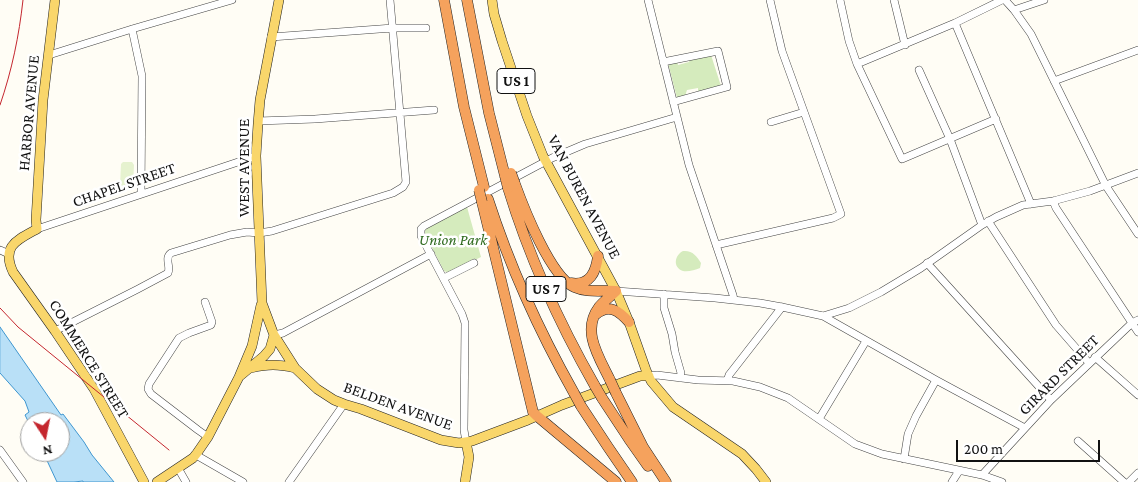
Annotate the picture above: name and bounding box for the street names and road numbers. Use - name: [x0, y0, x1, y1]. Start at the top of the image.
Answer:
- street label: HARBOR AVENUE: [14, 54, 44, 172]
- road number: US 1: [497, 68, 535, 94]
- street label: WEST AVENUE: [234, 119, 254, 217]
- street label: VAN BUREN AVENUE: [543, 132, 625, 262]
- street label: CHAPEL STREET: [70, 158, 178, 212]
- road number: US 7: [526, 276, 566, 302]
- street label: COMMERCE STREET: [45, 296, 133, 422]
- street label: GIRARD STREET: [1015, 331, 1103, 419]
- street label: BELDEN AVENUE: [341, 377, 455, 435]

